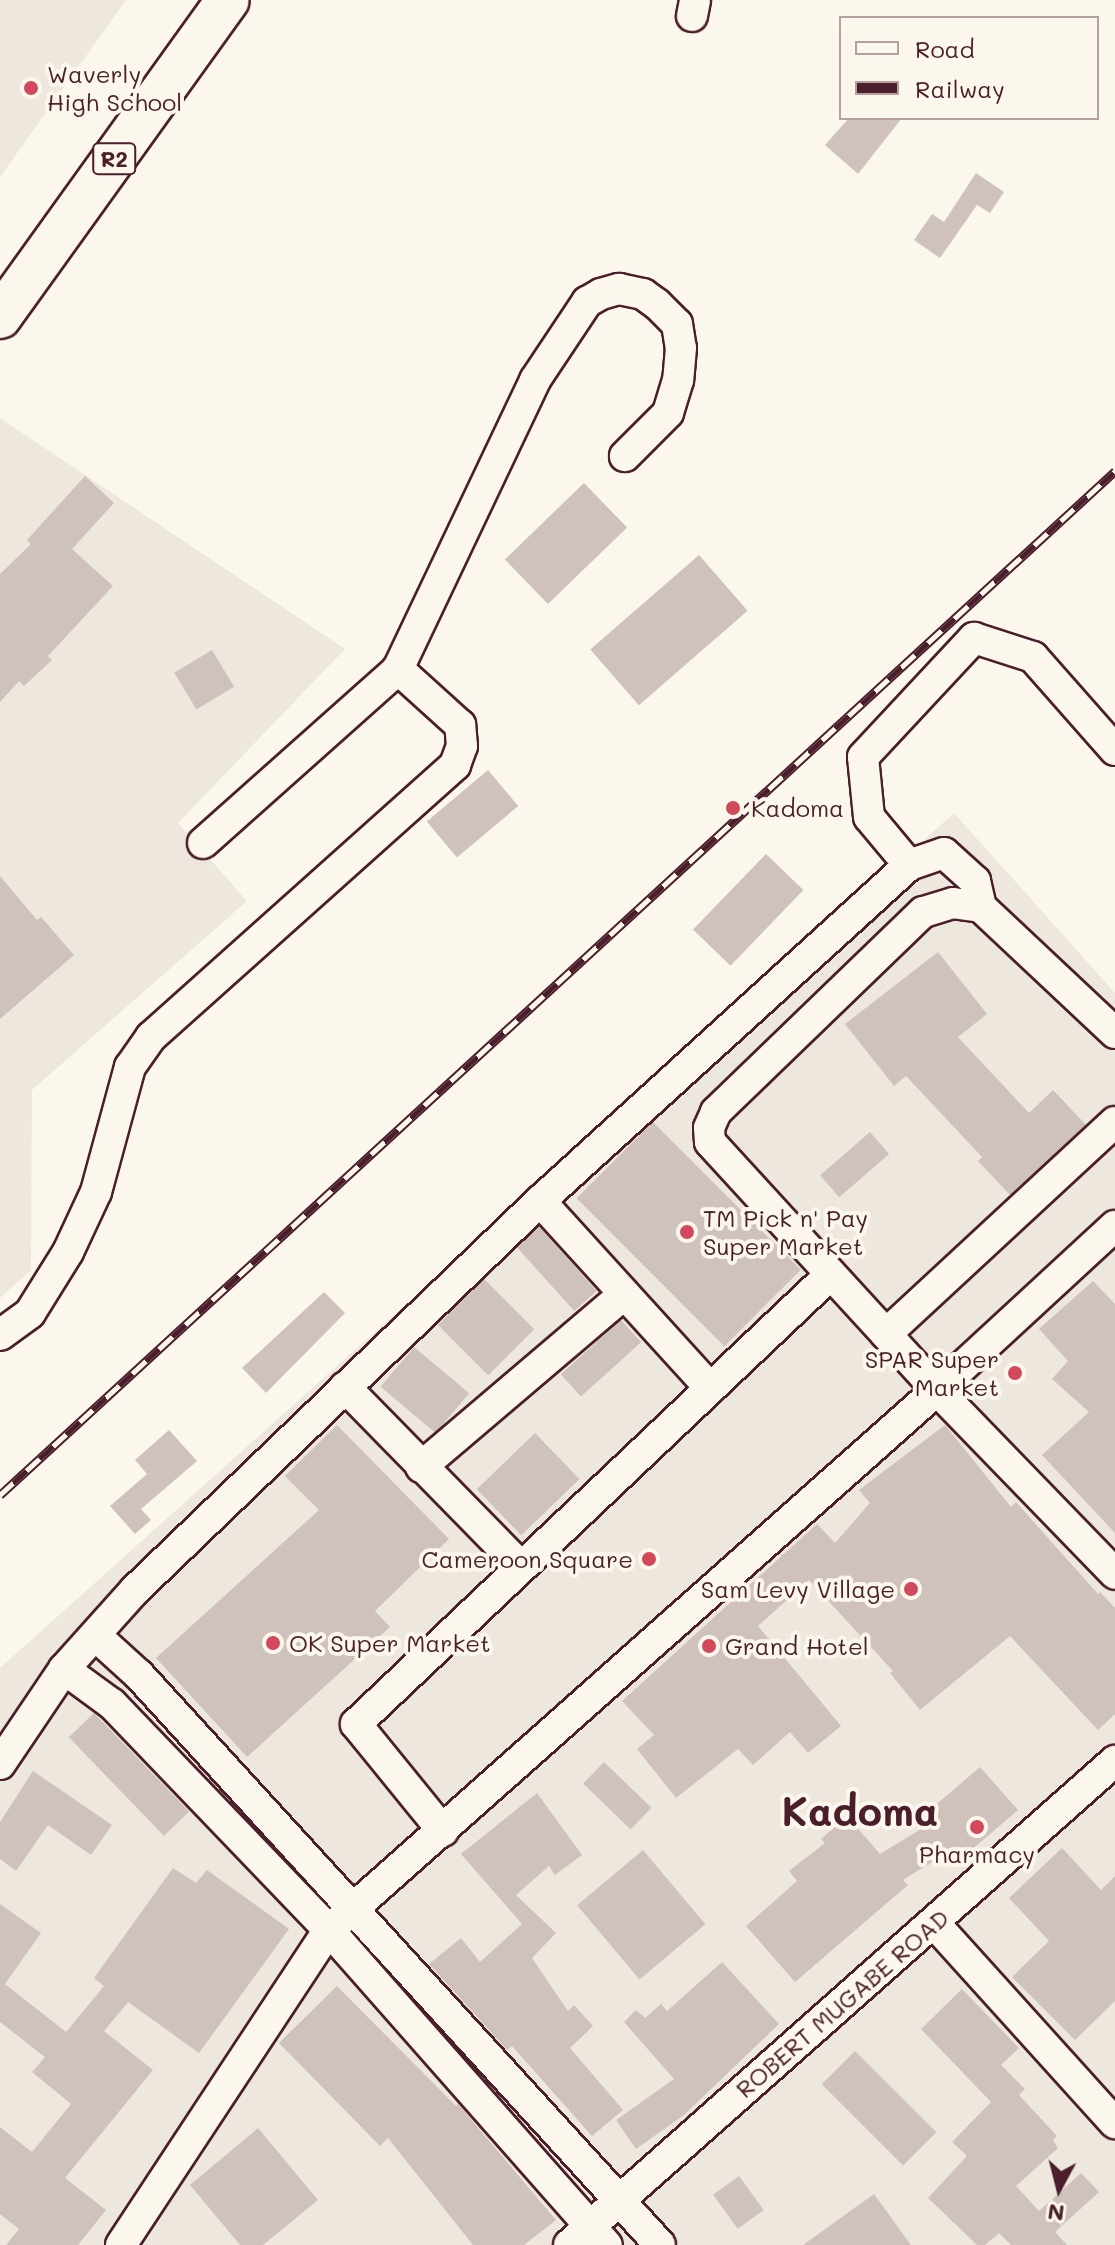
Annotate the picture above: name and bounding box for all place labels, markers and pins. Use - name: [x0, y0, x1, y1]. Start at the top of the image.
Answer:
- place label: Waverly High School: [47, 60, 182, 116]
- marker: Waverly High School: [22, 79, 40, 97]
- place label: Kadoma: [751, 794, 844, 822]
- marker: Kadoma: [722, 797, 744, 819]
- place label: TM Pick n' Pay Super Market: [703, 1204, 868, 1260]
- marker: TM Pick n' Pay Super Market: [678, 1223, 696, 1241]
- place label: SPAR Super Market: [865, 1345, 999, 1401]
- marker: SPAR Super Market: [1006, 1364, 1024, 1382]
- place label: Cameroon Square: [422, 1545, 633, 1573]
- marker: Cameroon Square: [640, 1550, 658, 1568]
- place label: Sam Levy Village: [701, 1575, 895, 1603]
- marker: Sam Levy Village: [902, 1580, 920, 1598]
- place label: OK Super Market: [289, 1629, 491, 1657]
- place label: Grand Hotel: [725, 1632, 869, 1660]
- marker: OK Super Market: [264, 1634, 282, 1652]
- marker: Grand Hotel: [700, 1637, 718, 1655]
- marker: Pharmacy: [968, 1818, 986, 1836]
- place label: Pharmacy: [919, 1840, 1035, 1868]

